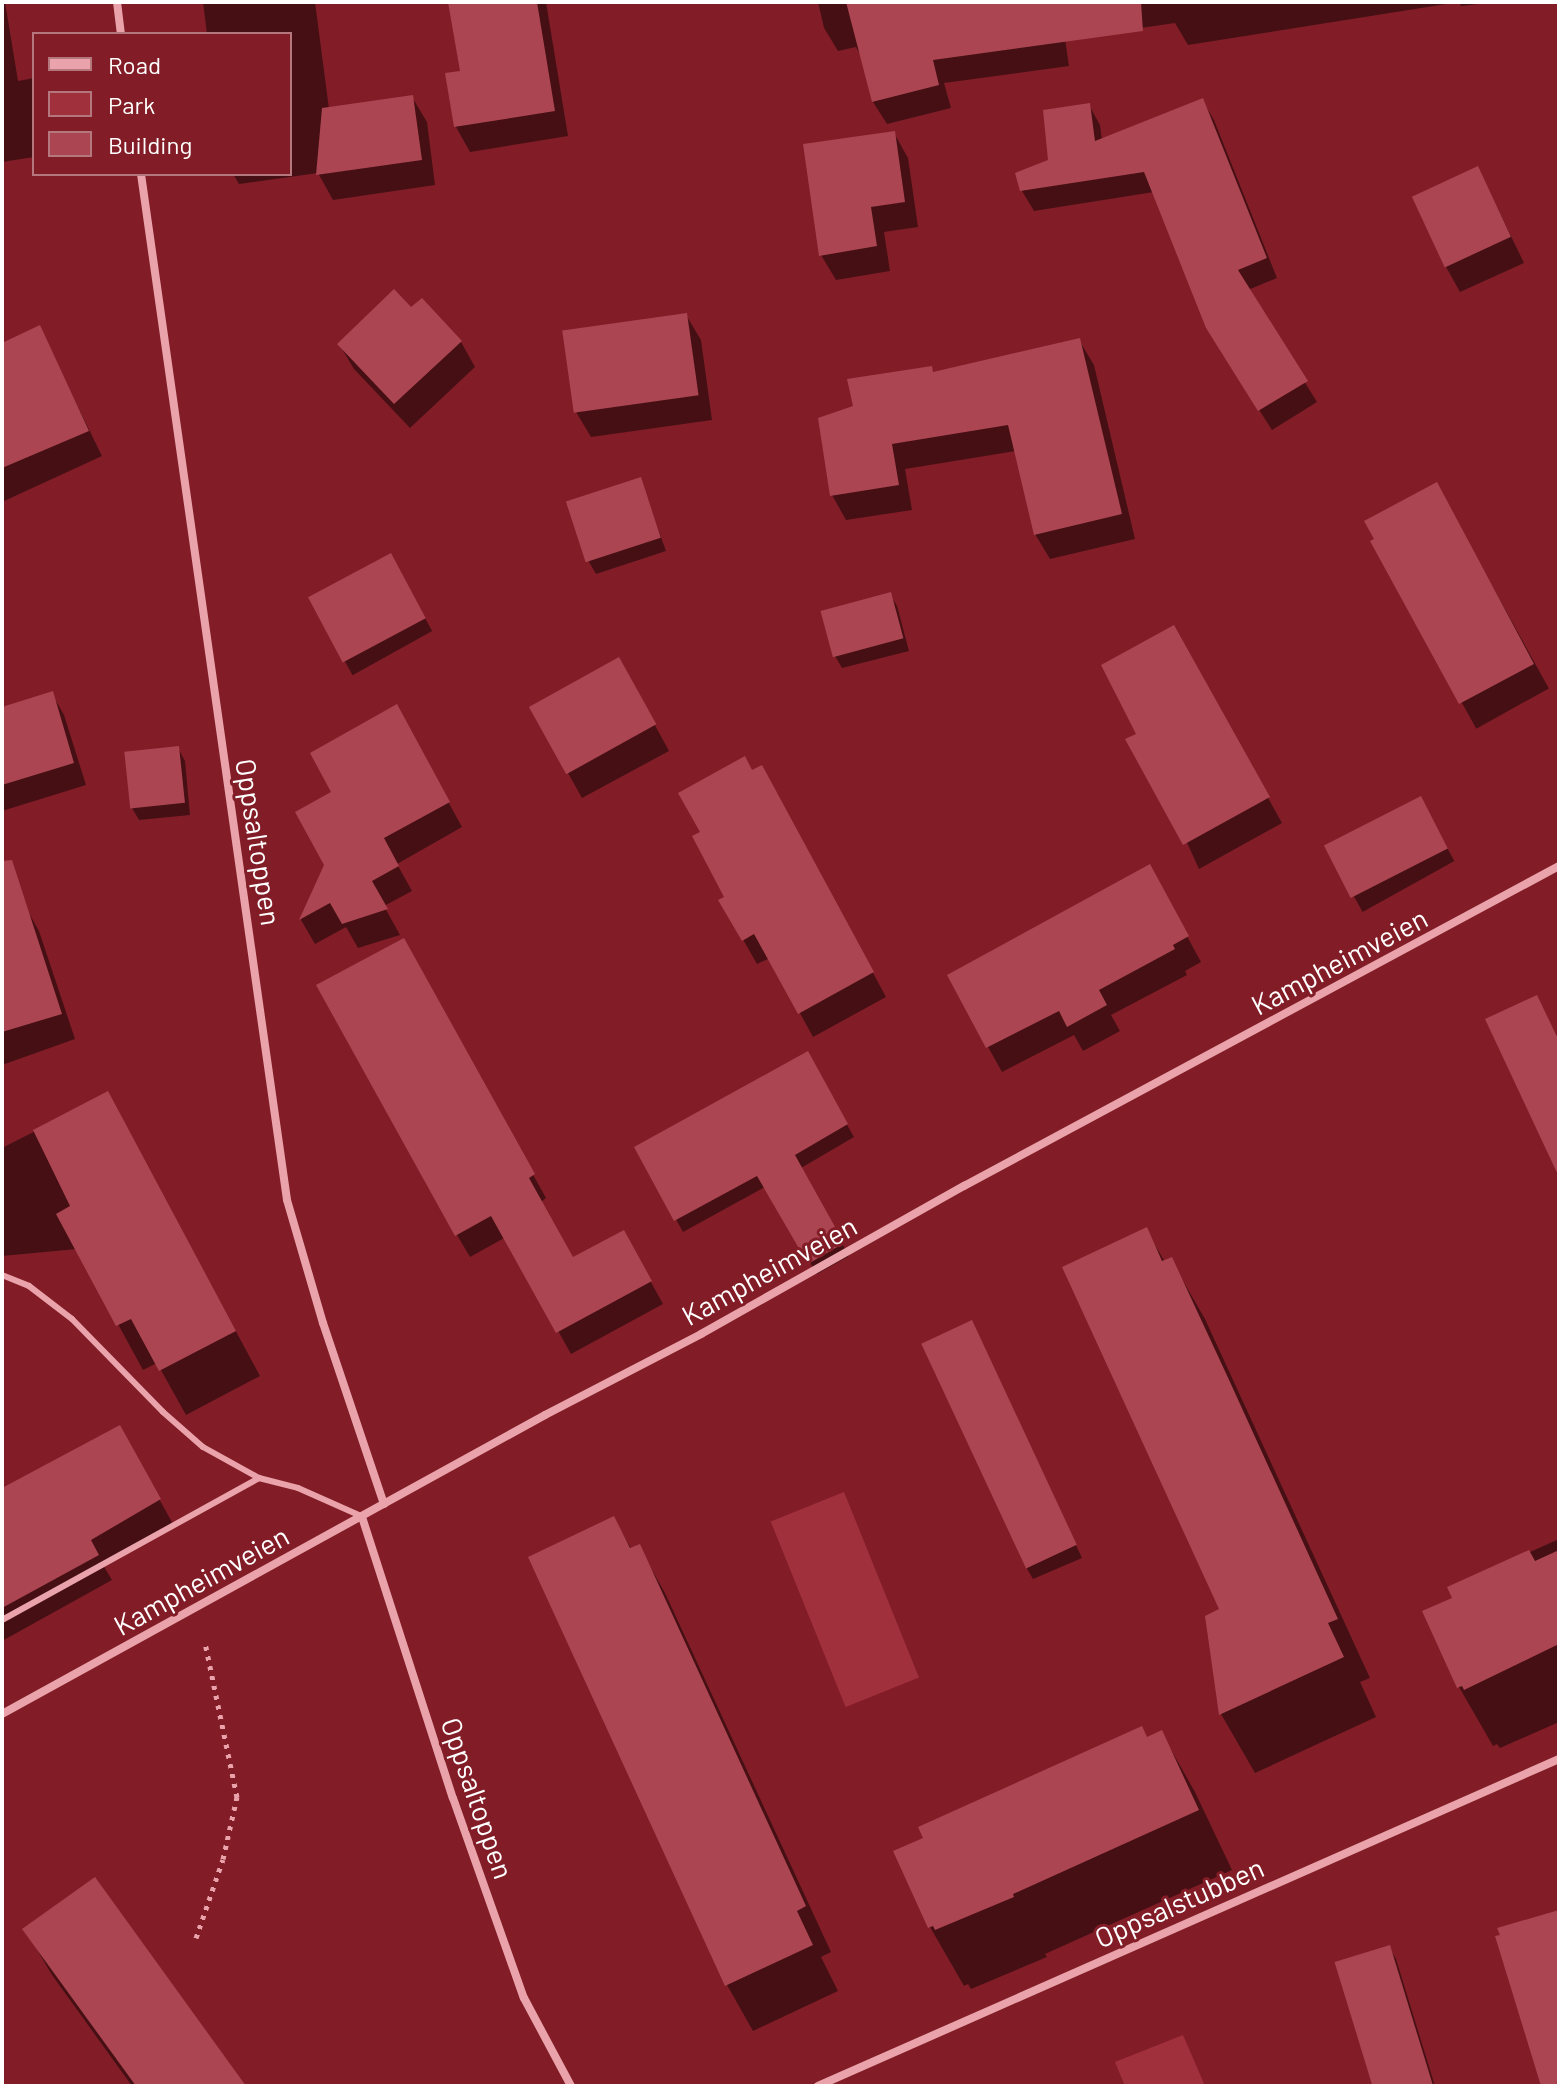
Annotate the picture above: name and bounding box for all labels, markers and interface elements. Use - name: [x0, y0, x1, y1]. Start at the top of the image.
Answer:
- legend: [32, 32, 292, 176]
- text: Road: [108, 50, 161, 79]
- text: Park: [108, 90, 155, 119]
- text: Building: [108, 130, 192, 159]
- street label: Oppsaltoppen: [229, 756, 289, 928]
- street label: Kampheimveien: [1245, 900, 1433, 1022]
- street label: Kampheimveien: [676, 1208, 862, 1332]
- street label: Kampheimveien: [108, 1518, 294, 1642]
- street label: Oppsaltoppen: [435, 1713, 521, 1883]
- street label: Oppsalstubben: [1089, 1850, 1269, 1954]

